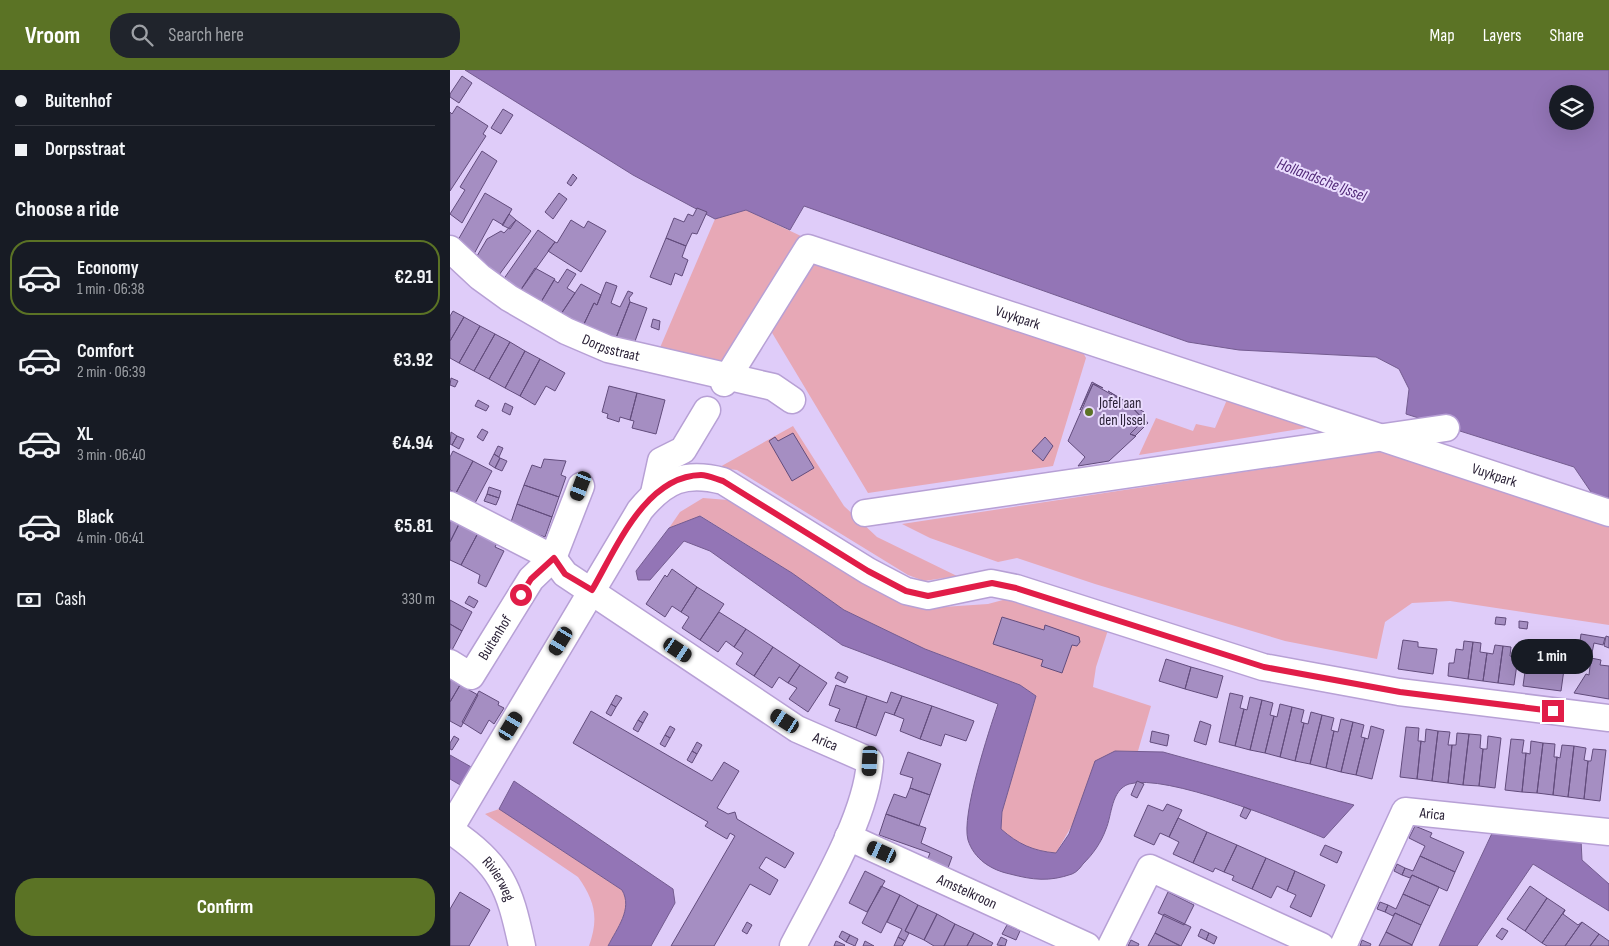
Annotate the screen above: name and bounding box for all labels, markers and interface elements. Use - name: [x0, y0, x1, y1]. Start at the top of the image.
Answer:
- search box: [110, 13, 460, 58]
- text: Vroom: [25, 21, 80, 50]
- icon: search: [128, 21, 156, 49]
- text: Search here: [168, 24, 244, 47]
- text: Map: [1430, 25, 1455, 46]
- text: Layers: [1483, 25, 1522, 46]
- text: Share: [1550, 25, 1584, 46]
- map controls: [1549, 85, 1594, 130]
- button: layers: [1549, 85, 1594, 130]
- text: Buitenhof: [45, 90, 112, 113]
- text: Dorpsstraat: [45, 138, 125, 161]
- water label: Hollandsche IJssel: [1274, 155, 1370, 207]
- text: Choose a ride: [15, 196, 119, 223]
- icon: car: [17, 255, 62, 300]
- text: Economy: [77, 257, 139, 280]
- text: €2.91: [394, 266, 433, 289]
- text: 1 min · 06:38: [77, 280, 144, 299]
- street label: Vuykpark: [993, 302, 1043, 334]
- street label: Dorpsstraat: [579, 330, 642, 366]
- icon: car: [17, 338, 62, 383]
- text: Comfort: [77, 340, 134, 363]
- text: €3.92: [393, 349, 433, 372]
- text: 2 min · 06:39: [77, 363, 145, 382]
- place label: Jofel aan den IJssel: [1098, 394, 1146, 430]
- marker: Jofel aan den IJssel: [1083, 406, 1095, 418]
- icon: car: [17, 421, 62, 466]
- text: XL: [77, 423, 93, 446]
- text: €4.94: [392, 432, 433, 455]
- text: 3 min · 06:40: [77, 446, 146, 465]
- street label: Vuykpark: [1469, 459, 1520, 492]
- car: [568, 469, 593, 503]
- icon: car: [17, 504, 62, 549]
- text: Black: [77, 506, 114, 529]
- text: €5.81: [394, 515, 433, 538]
- text: 4 min · 06:41: [77, 529, 144, 548]
- route start: [510, 584, 532, 606]
- icon: cash: [15, 586, 43, 614]
- text: Cash: [55, 588, 86, 611]
- text: 330 m: [402, 590, 435, 609]
- street label: Buitenhof: [474, 611, 517, 664]
- car: [546, 624, 575, 658]
- car: [661, 635, 694, 665]
- callout: 1 min: [1512, 638, 1594, 674]
- text: 1 min: [1537, 647, 1567, 666]
- route end: [1542, 700, 1564, 722]
- car: [768, 707, 801, 735]
- car: [496, 709, 525, 743]
- street label: Arica: [809, 728, 841, 756]
- car: [861, 746, 878, 776]
- street label: Arica: [1418, 803, 1446, 825]
- car: [865, 839, 898, 865]
- street label: Rivierweg: [478, 853, 519, 904]
- street label: Amstelkroon: [933, 870, 1000, 914]
- button: Confirm: [15, 878, 435, 936]

